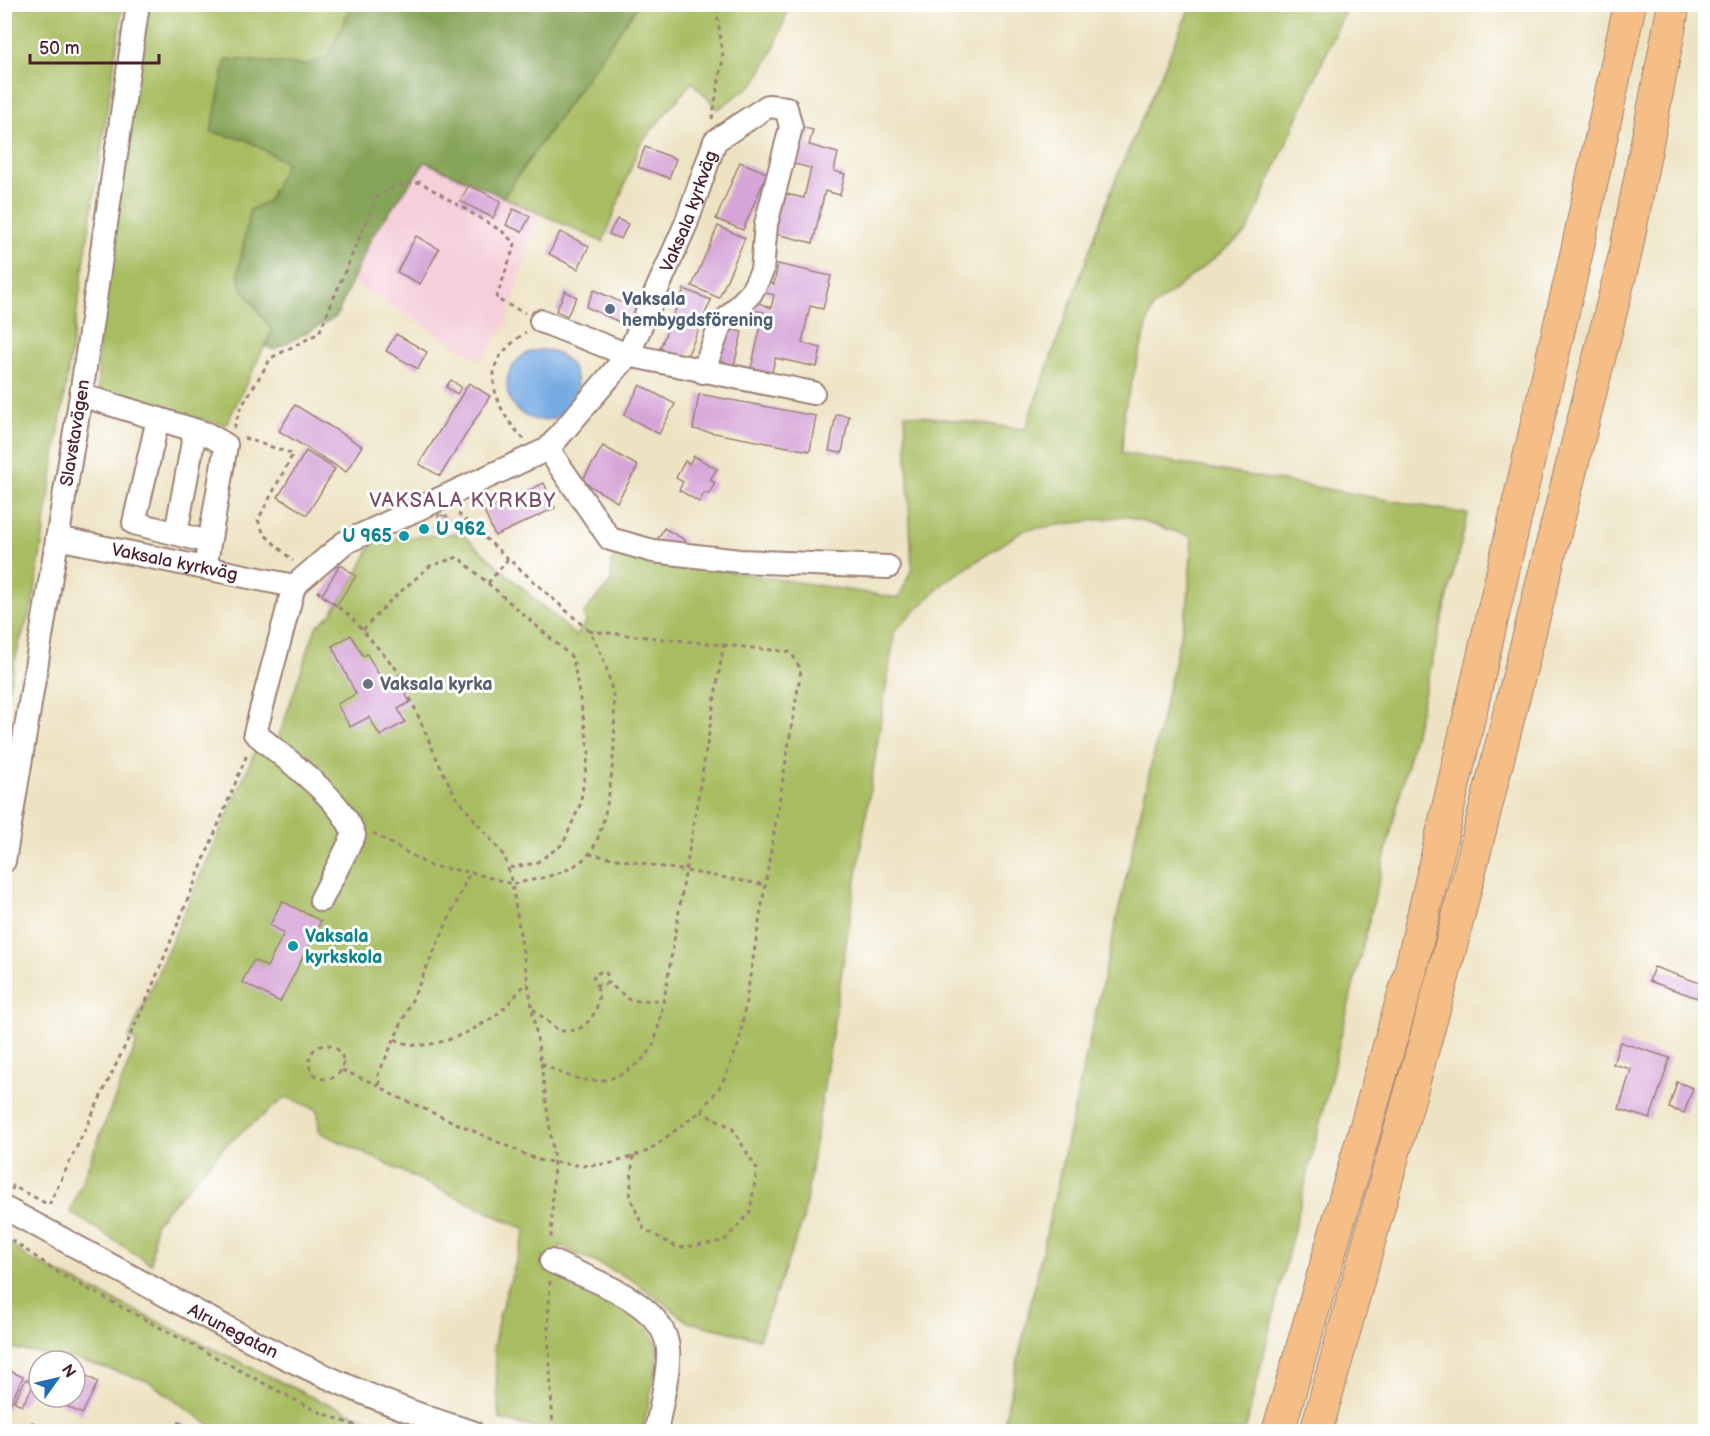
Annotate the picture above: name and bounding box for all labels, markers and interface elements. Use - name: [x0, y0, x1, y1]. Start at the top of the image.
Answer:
- scale bar: [30, 27, 159, 65]
- text: 50 m: [39, 38, 80, 59]
- street label: Vaksala kyrkväg: [656, 148, 722, 275]
- place label: Vaksala hembygdsförening: [622, 289, 773, 331]
- marker: Vaksala hembygdsförening: [603, 302, 617, 316]
- street label: Slavstavägen: [56, 378, 94, 488]
- district label: VAKSALA KYRKBY: [369, 489, 557, 513]
- place label: U 962: [436, 519, 486, 540]
- marker: U 962: [417, 522, 431, 536]
- place label: U 965: [342, 526, 392, 547]
- marker: U 965: [397, 529, 411, 543]
- street label: Vaksala kyrkväg: [109, 539, 240, 585]
- place label: Vaksala kyrka: [380, 674, 493, 695]
- marker: Vaksala kyrka: [361, 677, 375, 691]
- place label: Vaksala kyrkskola: [305, 926, 382, 968]
- marker: Vaksala kyrkskola: [286, 939, 300, 953]
- street label: Alrunegatan: [184, 1299, 281, 1363]
- north arrow: [27, 1349, 87, 1409]
- text: N: [57, 1361, 79, 1382]

